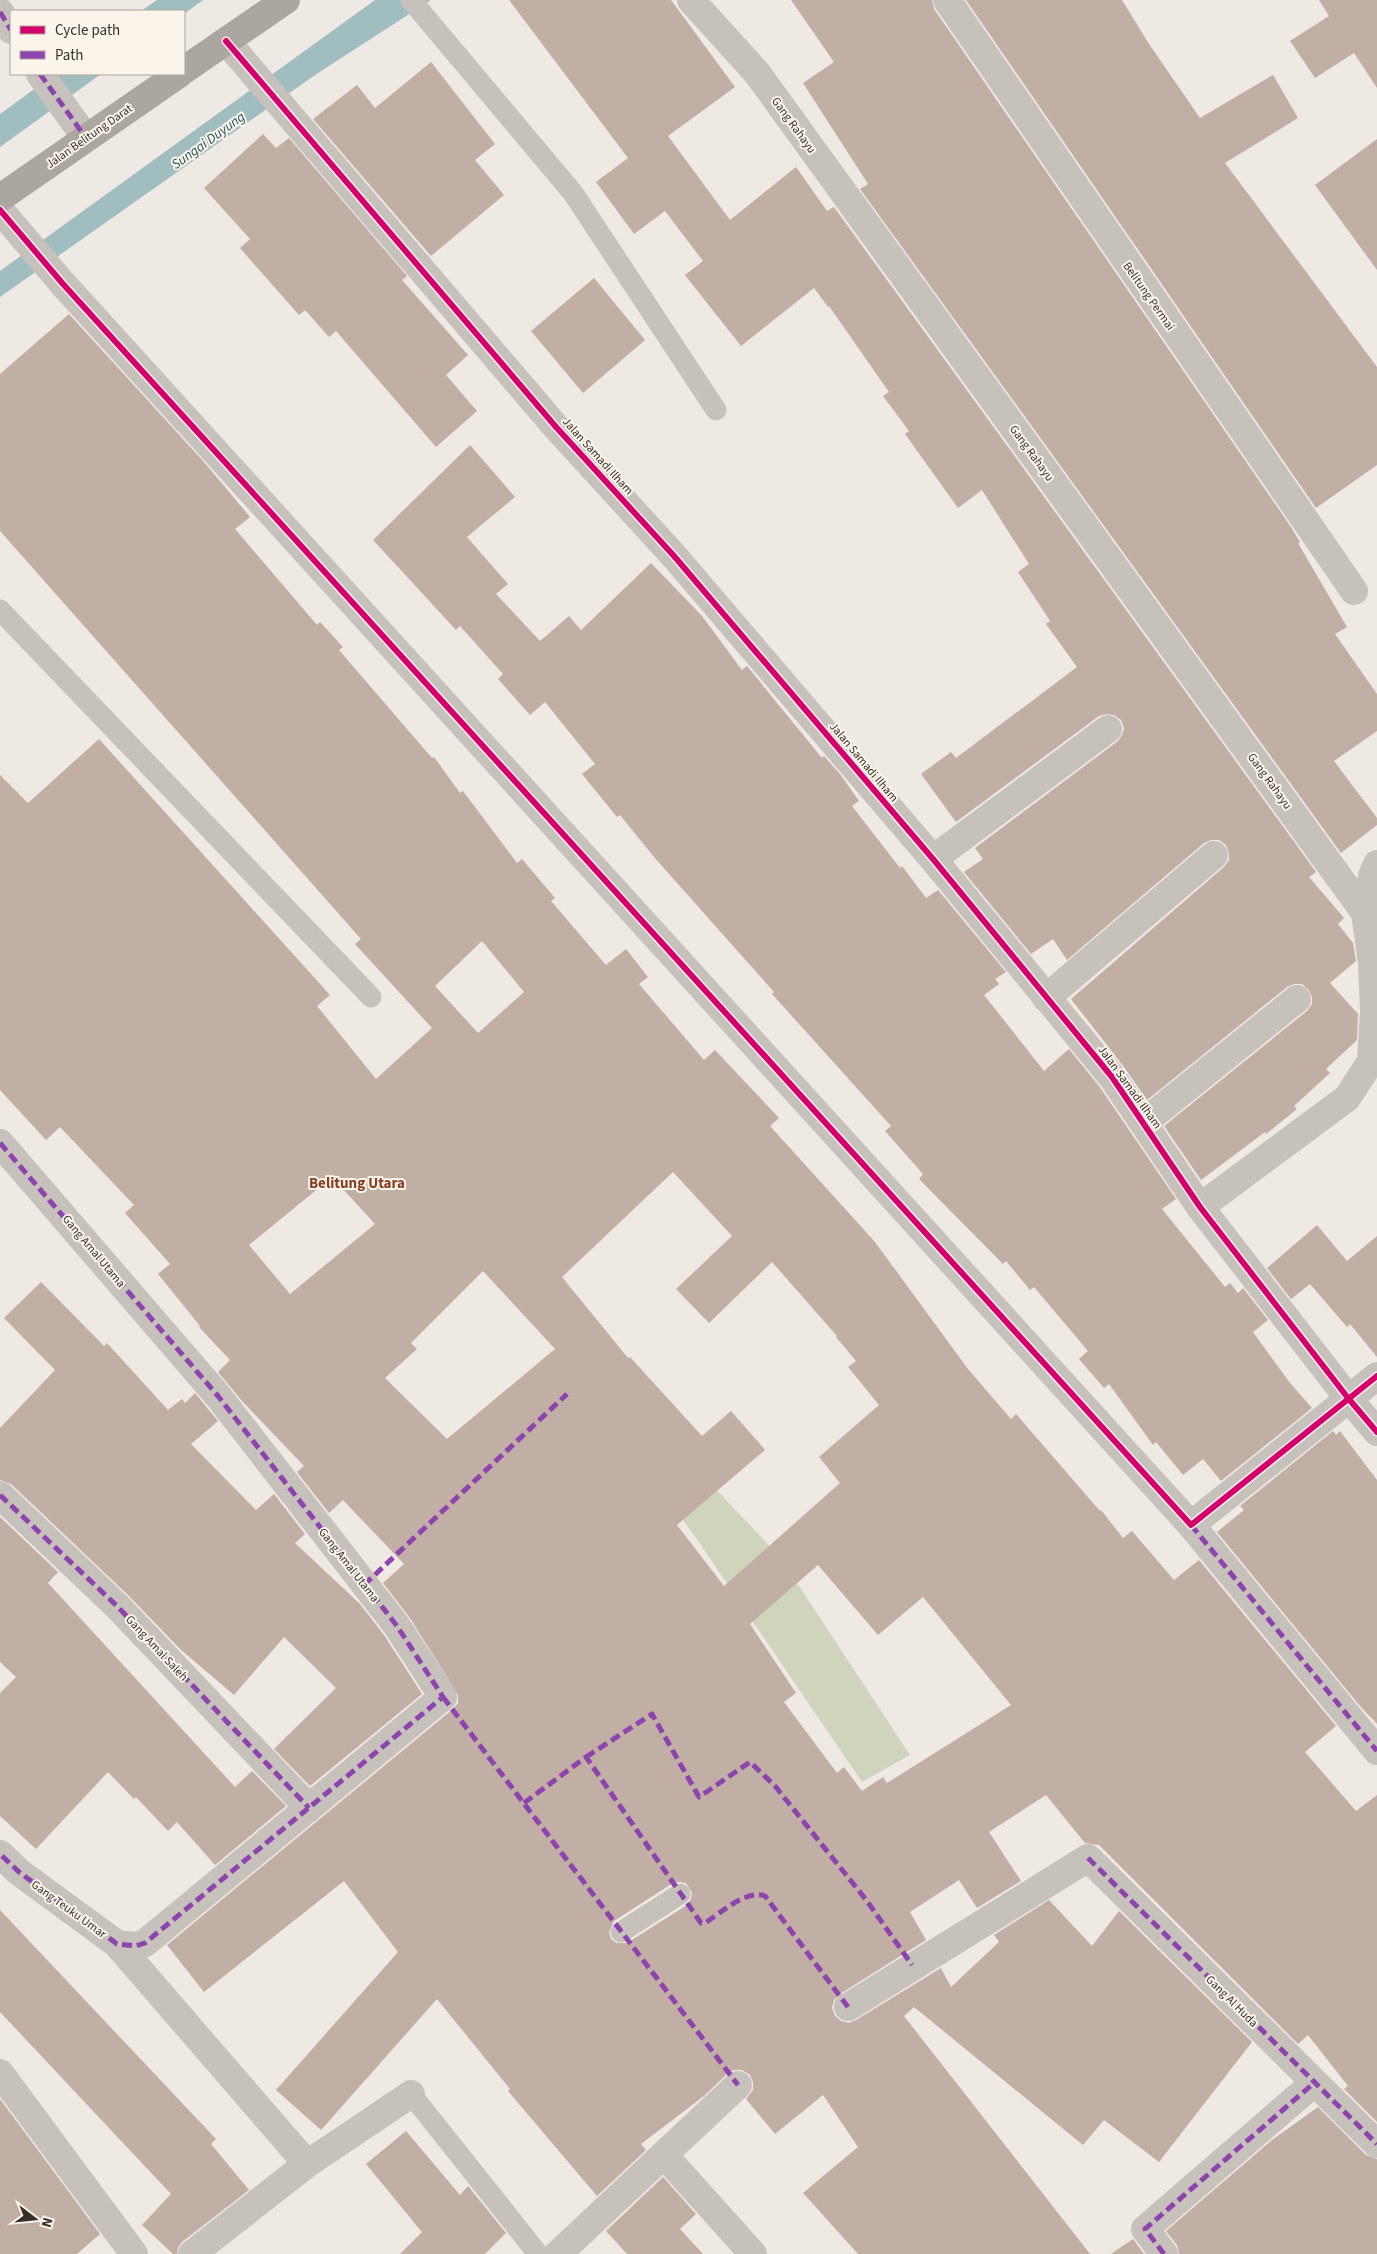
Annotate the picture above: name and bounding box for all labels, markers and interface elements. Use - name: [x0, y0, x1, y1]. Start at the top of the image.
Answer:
- legend: [10, 10, 185, 75]
- text: Cycle path: [55, 20, 120, 41]
- text: Path: [55, 45, 83, 66]
- street label: Gang Rahayu: [767, 94, 820, 157]
- street label: Jalan Belitung Darat: [43, 100, 136, 173]
- water label: Sungai Duyung: [168, 107, 250, 174]
- street label: Belitung Permai: [1119, 259, 1179, 334]
- street label: Jalan Samadi Ilham: [558, 414, 637, 499]
- street label: Gang Rahayu: [1005, 422, 1058, 485]
- street label: Jalan Samadi Ilham: [825, 719, 902, 806]
- street label: Gang Rahayu: [1243, 750, 1296, 813]
- street label: Jalan Samadi Ilham: [1094, 1042, 1166, 1132]
- district label: Belitung Utara: [309, 1173, 405, 1194]
- street label: Gang Amal Utama: [58, 1211, 129, 1291]
- street label: Gang Amal Utama: [314, 1525, 383, 1606]
- street label: Gang Amal Saleh: [122, 1612, 192, 1685]
- street label: Gang Teuku Umar: [28, 1876, 110, 1943]
- street label: Gang Al Huda: [1202, 1971, 1262, 2031]
- north arrow: [10, 2194, 60, 2244]
- text: N: [36, 2215, 57, 2230]

